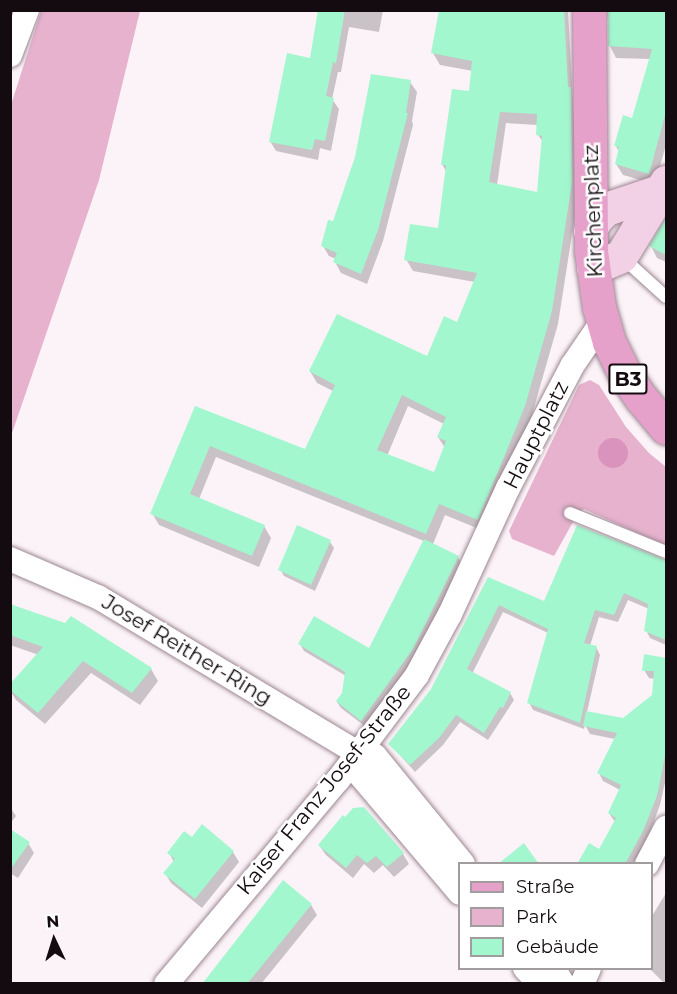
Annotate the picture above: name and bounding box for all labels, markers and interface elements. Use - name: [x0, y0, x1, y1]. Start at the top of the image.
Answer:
- street label: Kirchenplatz: [578, 144, 608, 278]
- road number: B3: [607, 362, 649, 396]
- street label: Hauptplatz: [498, 377, 574, 493]
- street label: Josef Reither-Ring: [98, 589, 276, 711]
- street label: Kaiser Franz Josef-Straße: [232, 680, 416, 900]
- legend: [458, 862, 653, 970]
- text: Straße: [516, 876, 574, 898]
- text: Park: [516, 906, 557, 928]
- north arrow: [24, 910, 84, 970]
- text: N: [46, 912, 60, 931]
- text: Gebäude: [516, 936, 599, 958]

